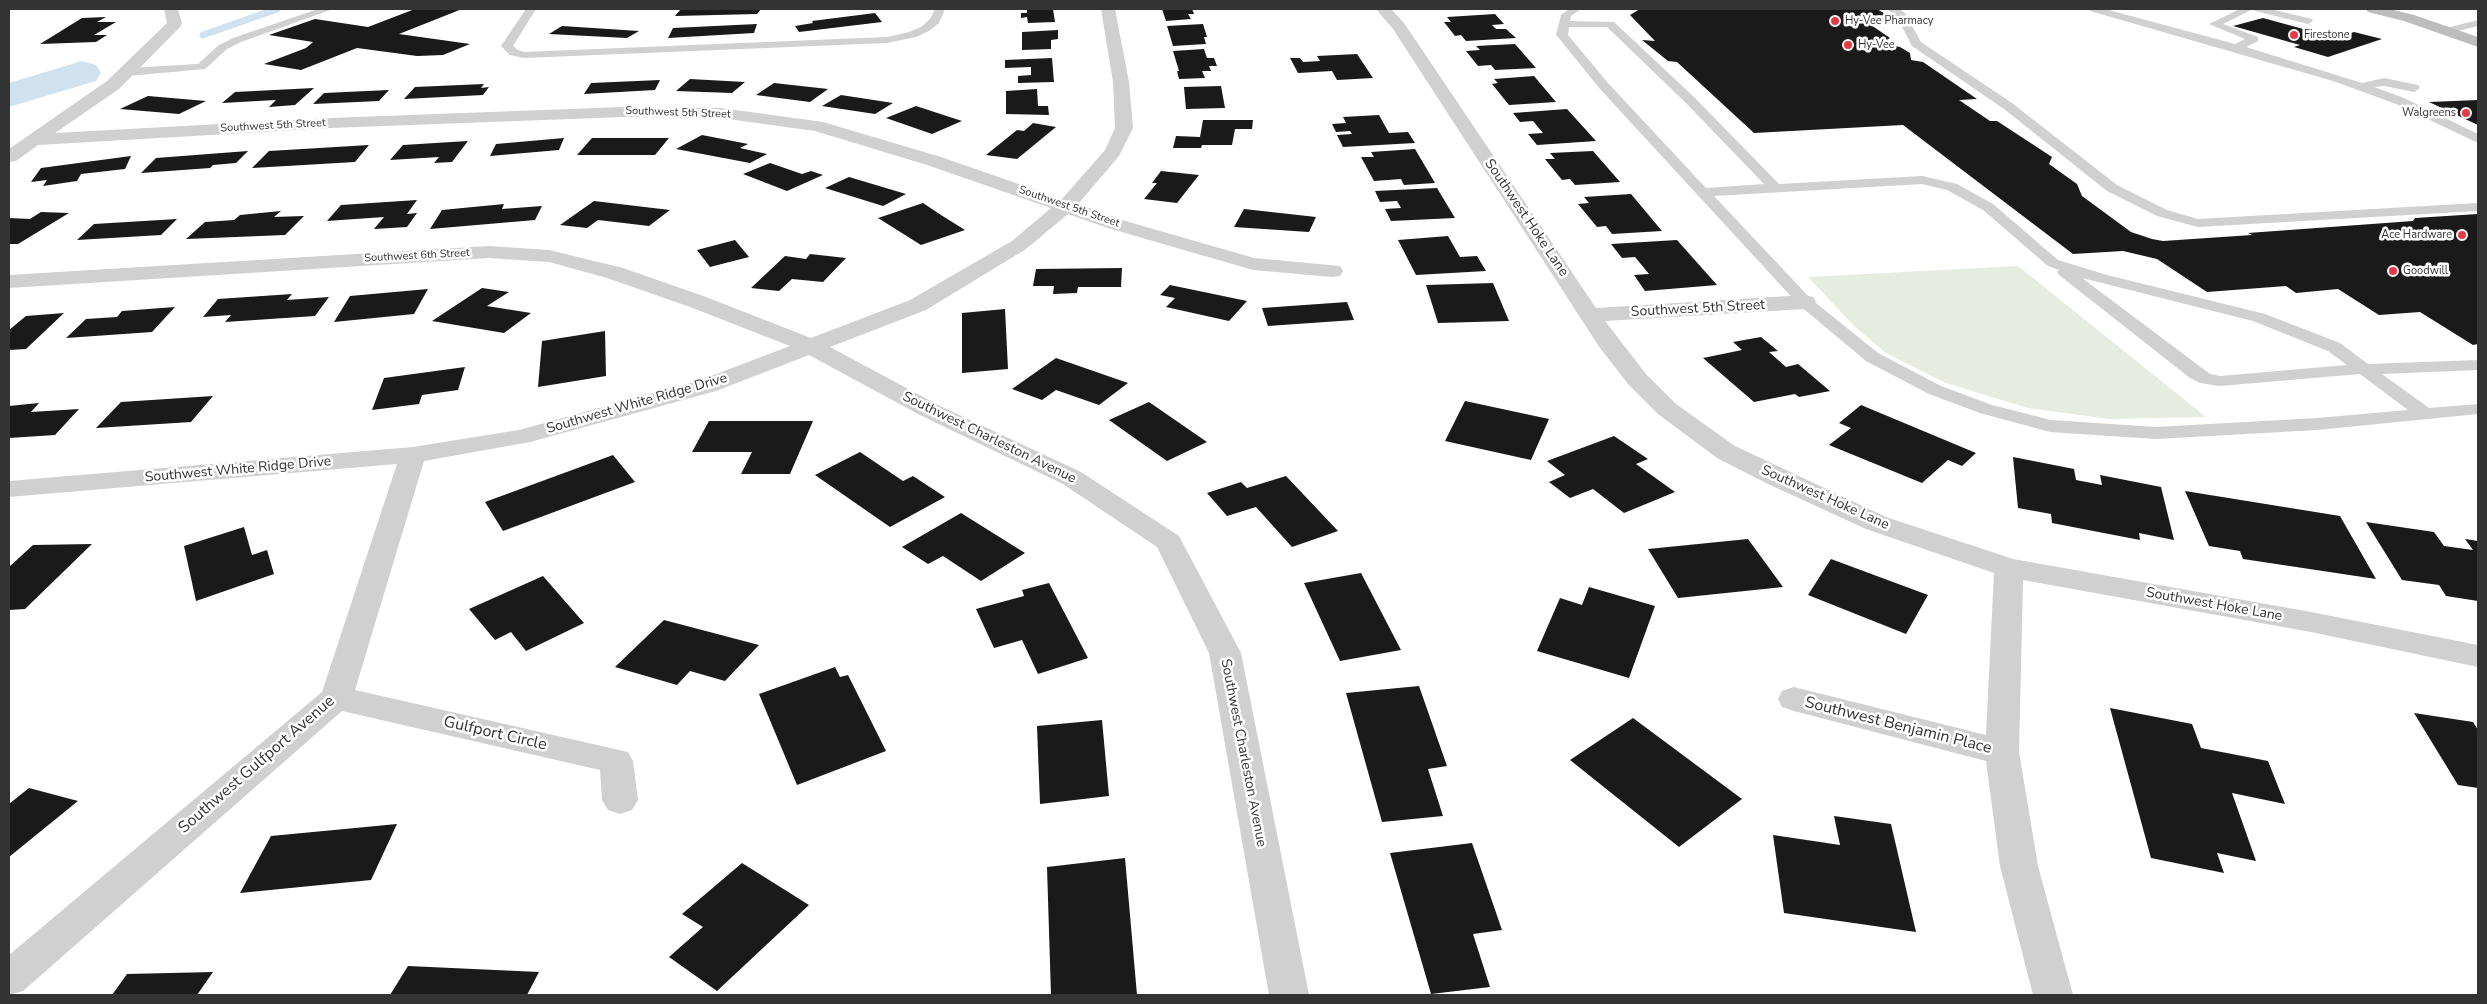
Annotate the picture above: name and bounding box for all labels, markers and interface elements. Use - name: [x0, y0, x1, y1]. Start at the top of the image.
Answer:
- place label: Hy-Vee Pharmacy: [1845, 14, 1933, 28]
- marker: Hy-Vee Pharmacy: [1829, 15, 1841, 27]
- place label: Firestone: [2304, 28, 2350, 42]
- marker: Firestone: [2288, 29, 2300, 41]
- place label: Hy-Vee: [1858, 38, 1895, 52]
- marker: Hy-Vee: [1842, 39, 1854, 51]
- street label: Southwest 5th Street: [625, 105, 731, 121]
- place label: Walgreens: [2402, 106, 2456, 120]
- marker: Walgreens: [2460, 107, 2472, 119]
- street label: Southwest 5th Street: [220, 117, 326, 135]
- street label: Southwest Hoke Lane: [1480, 156, 1572, 280]
- street label: Southwest 5th Street: [1017, 184, 1121, 230]
- place label: Ace Hardware: [2381, 228, 2452, 242]
- marker: Ace Hardware: [2456, 229, 2468, 241]
- street label: Southwest 6th Street: [364, 247, 470, 265]
- place label: Goodwill: [2403, 264, 2448, 278]
- marker: Goodwill: [2387, 265, 2399, 277]
- street label: Southwest 5th Street: [1630, 297, 1766, 321]
- street label: Southwest White Ridge Drive: [545, 370, 729, 438]
- street label: Southwest Charleston Avenue: [899, 389, 1079, 487]
- street label: Southwest White Ridge Drive: [144, 453, 332, 487]
- street label: Southwest Hoke Lane: [1759, 462, 1891, 534]
- street label: Southwest Hoke Lane: [2145, 585, 2283, 625]
- street label: Southwest Charleston Avenue: [1217, 658, 1269, 848]
- street label: Southwest Gulfport Avenue: [175, 692, 339, 838]
- street label: Southwest Benjamin Place: [1803, 693, 1993, 759]
- street label: Gulfport Circle: [442, 713, 548, 755]

